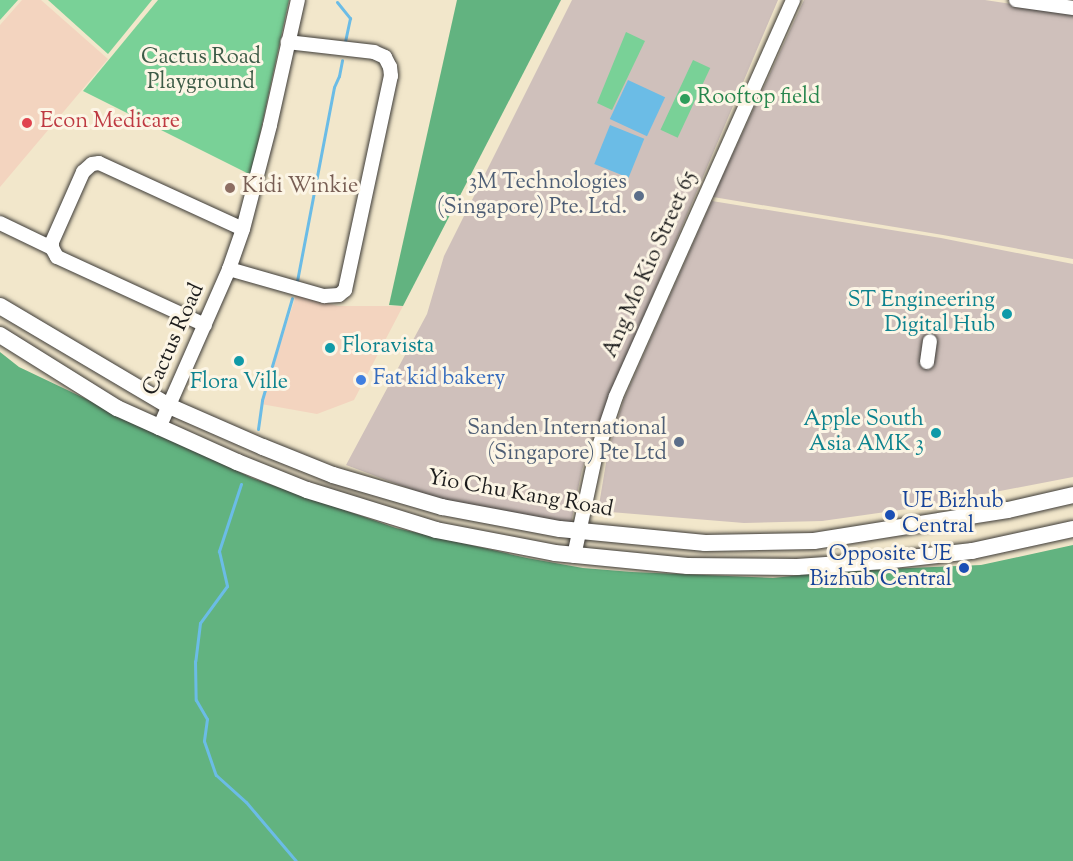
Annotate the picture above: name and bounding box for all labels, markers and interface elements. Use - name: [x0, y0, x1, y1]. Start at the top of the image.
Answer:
- park label: Cactus Road Playground: [141, 45, 261, 96]
- place label: Rooftop field: [697, 86, 820, 112]
- marker: Rooftop field: [678, 92, 692, 106]
- place label: Econ Medicare: [40, 110, 180, 136]
- marker: Econ Medicare: [18, 114, 36, 132]
- street label: Ang Mo Kio Street 65: [598, 168, 704, 362]
- place label: 3M Technologies (Singapore) Pte. Ltd.: [437, 170, 627, 222]
- place label: Kidi Winkie: [242, 175, 358, 201]
- marker: Kidi Winkie: [223, 181, 237, 195]
- marker: 3M Technologies (Singapore) Pte. Ltd.: [632, 189, 646, 203]
- street label: Cactus Road: [139, 280, 211, 400]
- place label: ST Engineering Digital Hub: [847, 288, 995, 340]
- marker: ST Engineering Digital Hub: [1000, 307, 1014, 321]
- place label: Floravista: [342, 335, 434, 361]
- marker: Floravista: [323, 341, 337, 355]
- marker: Flora Ville: [232, 354, 246, 368]
- place label: Fat kid bakery: [373, 367, 505, 393]
- place label: Flora Ville: [190, 371, 288, 397]
- marker: Fat kid bakery: [354, 373, 368, 387]
- place label: Apple South Asia AMK 3: [803, 407, 924, 458]
- place label: Sanden International (Singapore) Pte Ltd: [467, 416, 667, 468]
- marker: Apple South Asia AMK 3: [929, 426, 943, 440]
- marker: Sanden International (Singapore) Pte Ltd: [672, 435, 686, 449]
- street label: Yio Chu Kang Road: [425, 466, 615, 524]
- place label: UE Bizhub Central: [902, 489, 1004, 540]
- marker: UE Bizhub Central: [883, 508, 897, 522]
- place label: Opposite UE Bizhub Central: [810, 542, 952, 594]
- marker: Opposite UE Bizhub Central: [957, 561, 971, 575]

